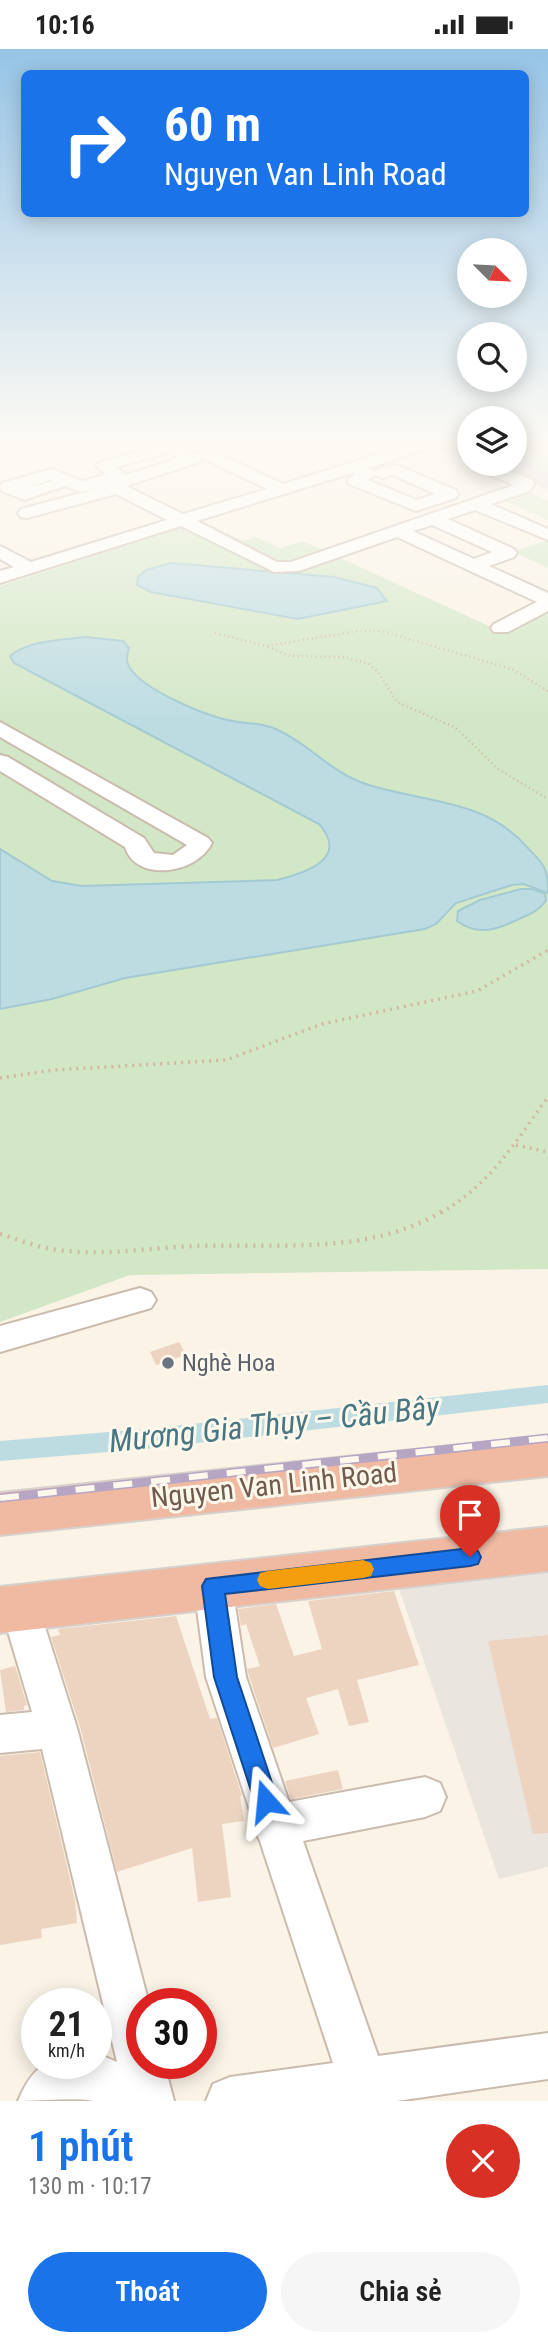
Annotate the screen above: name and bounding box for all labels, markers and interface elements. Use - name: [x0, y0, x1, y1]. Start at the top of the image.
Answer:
- text: 10:16: [35, 10, 95, 40]
- text: 60 m: [164, 96, 261, 153]
- icon: right: [49, 98, 140, 189]
- text: Nguyen Van Linh Road: [164, 155, 447, 193]
- north arrow: [457, 238, 527, 308]
- map controls: [457, 238, 527, 476]
- button: search: [457, 322, 527, 392]
- button: layers: [457, 406, 527, 476]
- place label: Nghè Hoa: [182, 1349, 275, 1377]
- marker: Nghè Hoa: [160, 1355, 176, 1371]
- water label: Mương Gia Thụy – Cầu Bây: [107, 1388, 442, 1460]
- street label: Nguyen Van Linh Road: [149, 1456, 399, 1514]
- pin: [440, 1485, 500, 1557]
- icon: arrive: [451, 1496, 489, 1534]
- position arrow: [229, 1764, 303, 1838]
- speed limit sign: 30: [126, 1988, 217, 2079]
- text: 21: [49, 2004, 84, 2045]
- text: km/h: [48, 2040, 85, 2061]
- text: 1 phút: [28, 2122, 134, 2171]
- button: close: [446, 2124, 520, 2198]
- text: 130 m · 10:17: [28, 2173, 152, 2200]
- button: Thoát: [28, 2252, 267, 2332]
- button: Chia sẻ: [281, 2252, 520, 2332]

